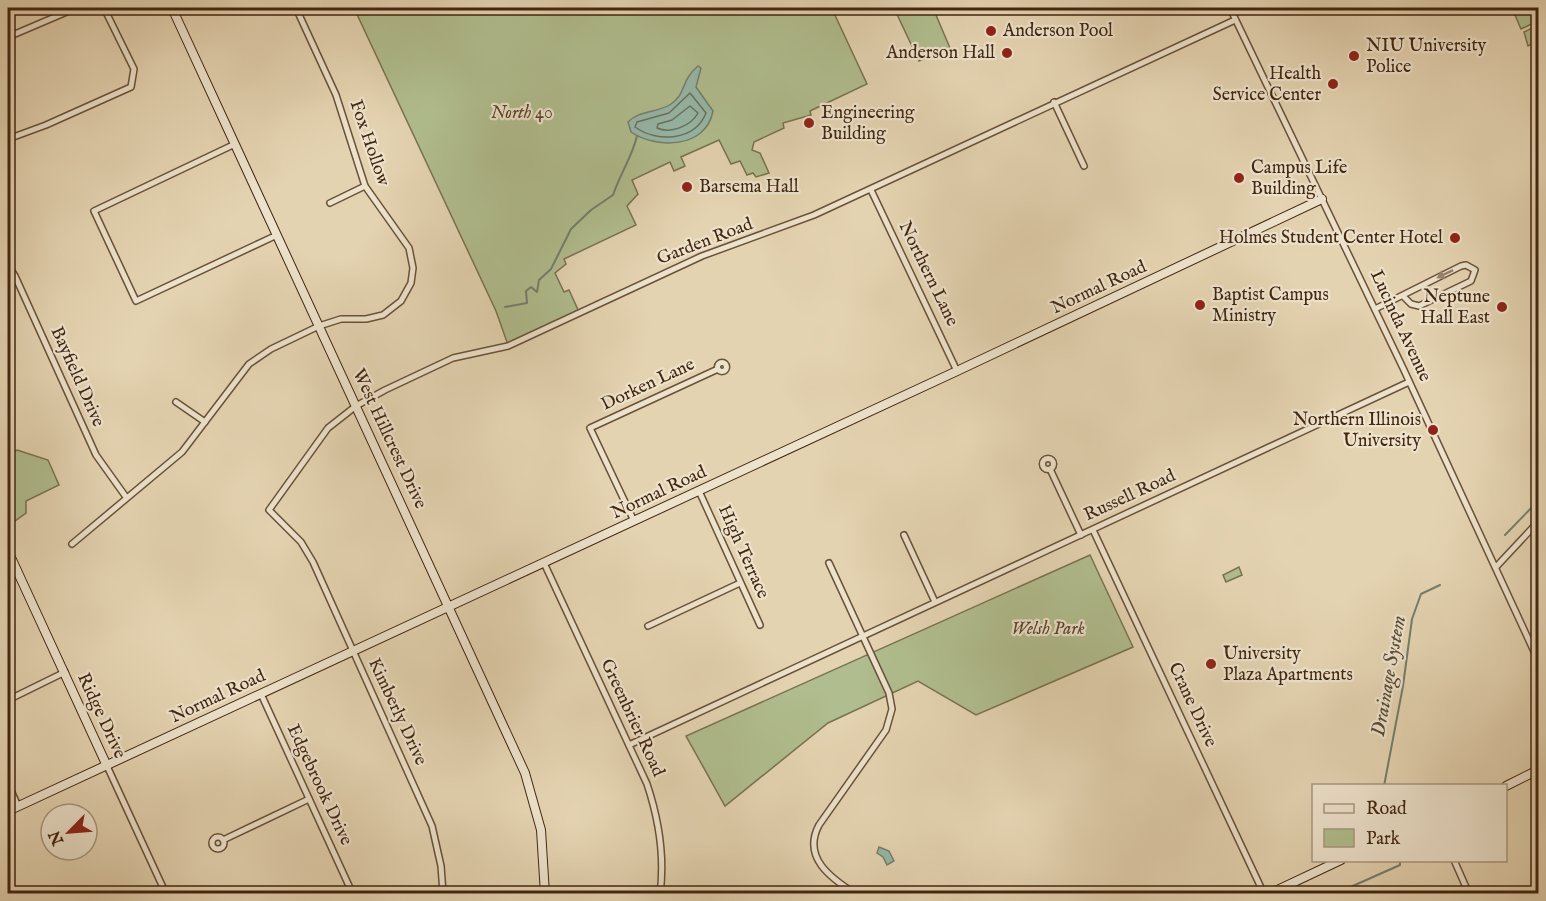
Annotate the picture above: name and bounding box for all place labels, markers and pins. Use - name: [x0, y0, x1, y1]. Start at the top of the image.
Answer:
- place label: Anderson Pool: [1002, 20, 1113, 43]
- marker: Anderson Pool: [984, 24, 998, 38]
- place label: NIU University Police: [1366, 35, 1487, 79]
- place label: Anderson Hall: [885, 42, 995, 65]
- marker: Anderson Hall: [1000, 46, 1014, 60]
- marker: NIU University Police: [1347, 49, 1361, 63]
- place label: Health Service Center: [1213, 63, 1321, 107]
- marker: Health Service Center: [1326, 77, 1340, 91]
- place label: Engineering Building: [821, 102, 915, 146]
- marker: Engineering Building: [802, 116, 816, 130]
- place label: Campus Life Building: [1251, 157, 1347, 201]
- marker: Campus Life Building: [1232, 171, 1246, 185]
- place label: Barsema Hall: [699, 176, 799, 199]
- marker: Barsema Hall: [680, 180, 694, 194]
- place label: Holmes Student Center Hotel: [1219, 227, 1443, 250]
- marker: Holmes Student Center Hotel: [1448, 231, 1462, 245]
- place label: Baptist Campus Ministry: [1212, 284, 1329, 328]
- place label: Neptune Hall East: [1420, 286, 1490, 330]
- marker: Baptist Campus Ministry: [1193, 298, 1207, 312]
- marker: Neptune Hall East: [1495, 300, 1509, 314]
- place label: Northern Illinois University: [1293, 409, 1421, 453]
- marker: Northern Illinois University: [1426, 423, 1440, 437]
- place label: University Plaza Apartments: [1223, 643, 1353, 687]
- marker: University Plaza Apartments: [1204, 657, 1218, 671]

